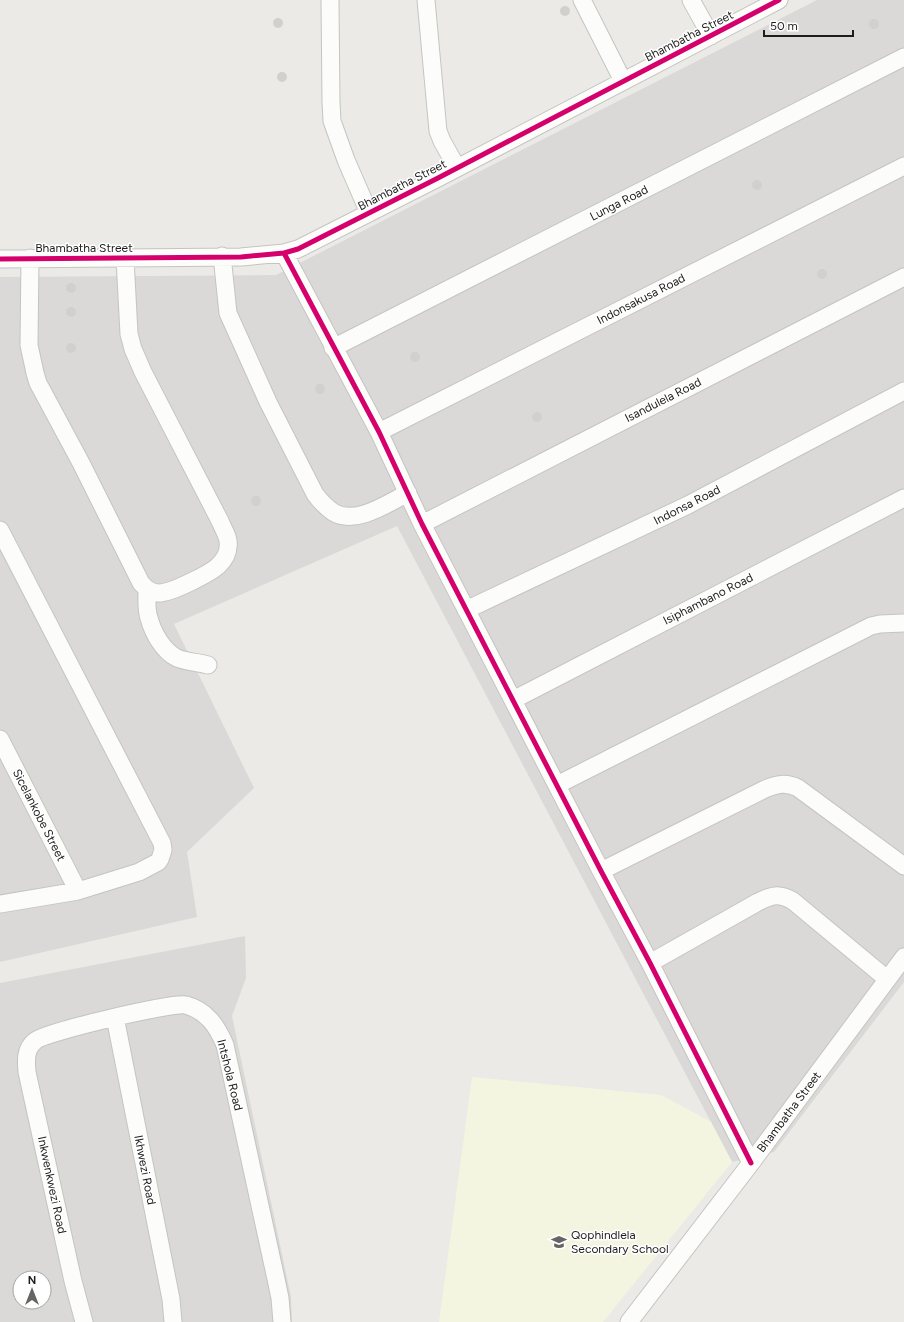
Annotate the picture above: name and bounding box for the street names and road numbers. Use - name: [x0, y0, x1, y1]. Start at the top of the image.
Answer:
- street label: Bhambatha Street: [642, 7, 736, 64]
- street label: Bhambatha Street: [355, 156, 449, 213]
- street label: Lunga Road: [588, 182, 650, 224]
- street label: Bhambatha Street: [35, 241, 133, 255]
- street label: Indonsakusa Road: [595, 271, 687, 327]
- street label: Isandulela Road: [622, 375, 704, 425]
- street label: Indonsa Road: [651, 482, 723, 528]
- street label: Isiphambano Road: [661, 570, 755, 628]
- street label: Sicelankobe Street: [10, 767, 68, 864]
- street label: Intshola Road: [214, 1038, 246, 1112]
- street label: Bhambatha Street: [754, 1069, 824, 1155]
- street label: Ikhwezi Road: [131, 1134, 159, 1206]
- street label: Inkwenkwezi Road: [35, 1135, 69, 1235]

